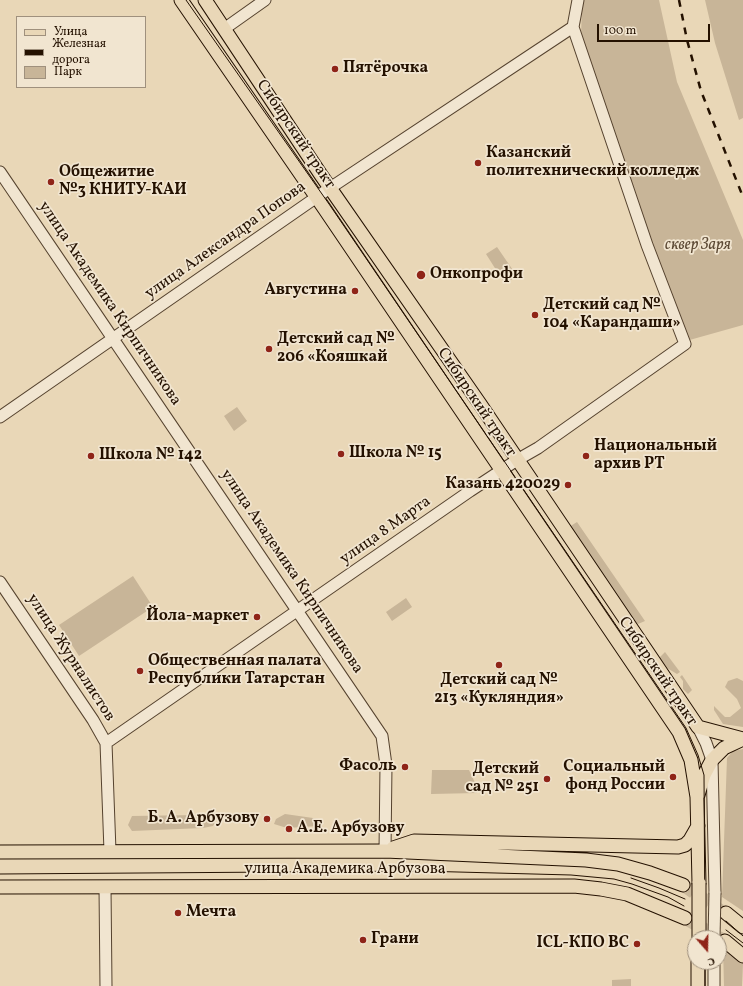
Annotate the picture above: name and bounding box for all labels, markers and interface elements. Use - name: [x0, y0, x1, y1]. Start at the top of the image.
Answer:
- legend: [16, 16, 146, 88]
- scale bar: [599, 16, 712, 42]
- text: 100 m: [604, 23, 636, 39]
- text: Улица: [54, 24, 87, 40]
- text: Железная дорога: [52, 36, 106, 68]
- place label: Пятёрочка: [343, 59, 428, 79]
- text: Парк: [54, 64, 82, 80]
- marker: Пятёрочка: [330, 64, 340, 74]
- street label: Сибирский тракт: [251, 77, 339, 193]
- place label: Казанский политехнический колледж: [486, 144, 699, 182]
- marker: Казанский политехнический колледж: [473, 158, 483, 168]
- place label: Общежитие №3 КНИТУ-КАИ: [59, 163, 187, 201]
- marker: Общежитие №3 КНИТУ-КАИ: [46, 177, 56, 187]
- street label: улица Александра Попова: [142, 178, 310, 304]
- street label: улица Академика Кирпичникова: [33, 198, 185, 410]
- park label: сквер Заря: [665, 236, 731, 256]
- place label: Онкопрофи: [430, 265, 523, 285]
- marker: Онкопрофи: [415, 269, 427, 281]
- place label: Августина: [264, 281, 347, 301]
- marker: Августина: [350, 286, 360, 296]
- place label: Детский сад № 104 «Карандаши»: [543, 296, 681, 334]
- marker: Детский сад № 104 «Карандаши»: [530, 310, 540, 320]
- place label: Детский сад № 206 «Кояшкай: [277, 330, 395, 368]
- marker: Детский сад № 206 «Кояшкай: [264, 344, 274, 354]
- street label: Сибирский тракт: [432, 345, 520, 461]
- place label: Национальный архив РТ: [594, 437, 717, 475]
- place label: Школа № 15: [349, 444, 442, 464]
- place label: Школа № 142: [99, 446, 202, 466]
- marker: Школа № 15: [336, 449, 346, 459]
- marker: Школа № 142: [86, 451, 96, 461]
- marker: Национальный архив РТ: [581, 451, 591, 461]
- street label: улица Академика Кирпичникова: [215, 466, 367, 678]
- place label: Казань 420029: [445, 475, 560, 495]
- marker: Казань 420029: [563, 480, 573, 490]
- street label: улица 8 Марта: [337, 493, 435, 569]
- street label: улица Журналистов: [22, 591, 118, 725]
- place label: Йола-маркет: [146, 607, 249, 627]
- marker: Йола-маркет: [252, 612, 262, 622]
- street label: Сибирский тракт: [613, 614, 701, 730]
- place label: Общественная палата Республики Татарстан: [148, 652, 325, 690]
- marker: Детский сад № 213 «Кукляндия»: [494, 660, 504, 670]
- marker: Общественная палата Республики Татарстан: [135, 666, 145, 676]
- place label: Детский сад № 213 «Кукляндия»: [434, 671, 564, 709]
- place label: Фасоль: [339, 757, 397, 777]
- place label: Социальный фонд России: [563, 758, 665, 796]
- place label: Детский сад № 251: [465, 760, 539, 798]
- marker: Фасоль: [400, 762, 410, 772]
- marker: Социальный фонд России: [668, 772, 678, 782]
- marker: Детский сад № 251: [542, 774, 552, 784]
- place label: Б. А. Арбузову: [148, 809, 259, 829]
- marker: Б. А. Арбузову: [262, 814, 272, 824]
- place label: А.Е. Арбузову: [297, 819, 404, 839]
- marker: А.Е. Арбузову: [284, 824, 294, 834]
- street label: улица Академика Арбузова: [244, 860, 446, 880]
- place label: Мечта: [186, 903, 236, 923]
- marker: Мечта: [173, 908, 183, 918]
- place label: Грани: [371, 930, 419, 950]
- north arrow: [687, 930, 727, 970]
- place label: ICL-КПО ВС: [537, 934, 629, 954]
- marker: Грани: [358, 935, 368, 945]
- marker: ICL-КПО ВС: [632, 939, 642, 949]
- text: С: [705, 953, 717, 969]

